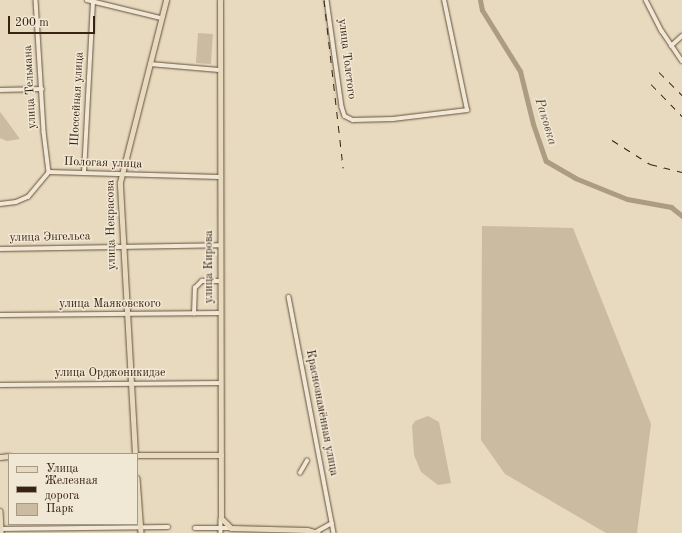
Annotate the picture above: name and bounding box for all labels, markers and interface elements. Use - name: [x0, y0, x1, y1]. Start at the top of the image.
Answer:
- scale bar: [10, 8, 97, 34]
- text: 200 m: [15, 17, 49, 29]
- street label: улица Толстого: [334, 18, 358, 100]
- street label: улица Тельмана: [22, 45, 40, 129]
- street label: Шоссейная улица: [68, 51, 88, 147]
- water label: Раковка: [530, 97, 560, 147]
- street label: Пологая улица: [64, 155, 142, 173]
- street label: улица Некрасова: [104, 180, 120, 270]
- street label: улица Энгельса: [9, 230, 91, 246]
- street label: улица Кирова: [203, 230, 217, 304]
- street label: улица Маяковского: [59, 298, 161, 312]
- street label: Краснознамённая улица: [302, 349, 340, 477]
- street label: улица Орджоникидзе: [55, 367, 165, 381]
- legend: [8, 453, 138, 525]
- text: Улица: [46, 463, 79, 475]
- text: Железная дорога: [45, 475, 98, 502]
- text: Парк: [46, 503, 74, 515]

